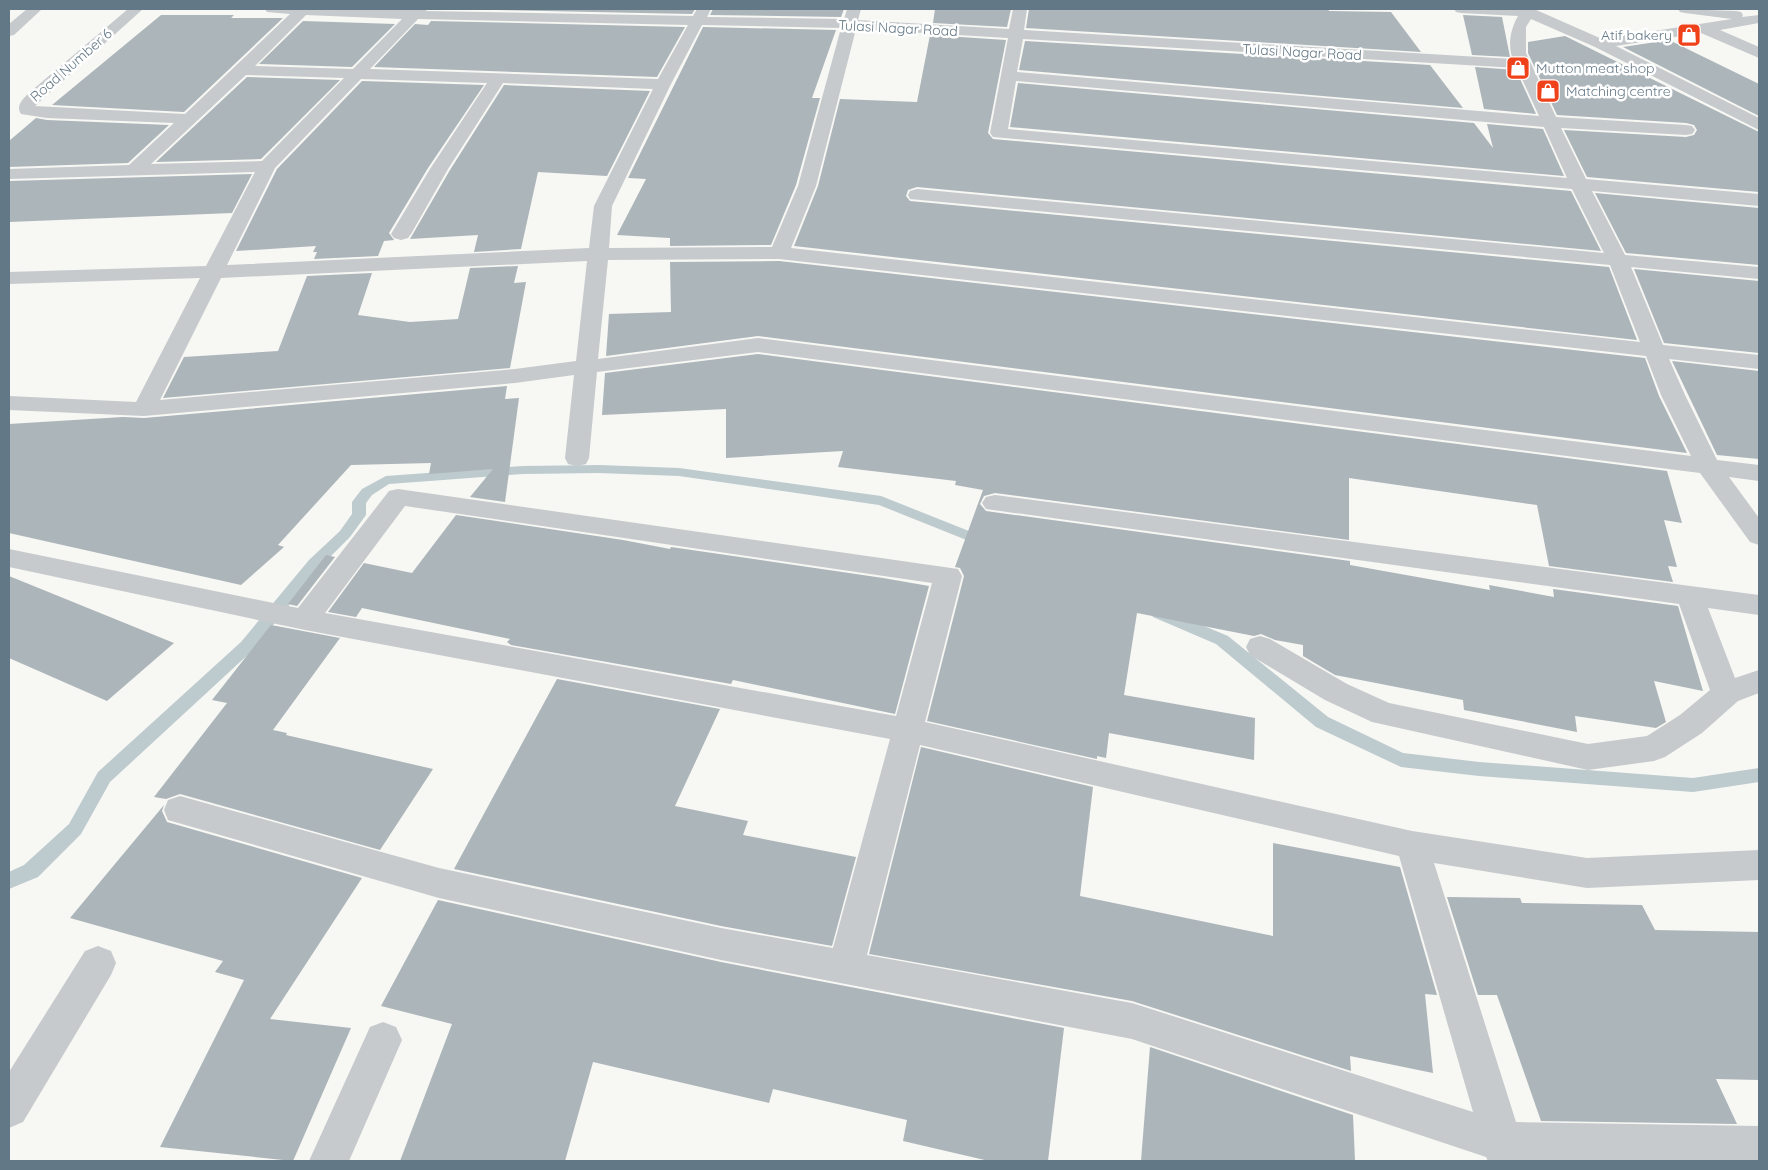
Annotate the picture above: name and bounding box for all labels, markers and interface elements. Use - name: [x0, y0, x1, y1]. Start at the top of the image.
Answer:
- street label: Tulasi Nagar Road: [838, 16, 958, 40]
- shop icon: Atif bakery: [1676, 22, 1702, 48]
- street label: Road Number 6: [26, 24, 116, 105]
- place label: Atif bakery: [1601, 26, 1672, 44]
- street label: Tulasi Nagar Road: [1242, 40, 1362, 64]
- shop icon: Mutton meat shop: [1505, 55, 1531, 81]
- place label: Mutton meat shop: [1536, 59, 1655, 77]
- shop icon: Matching centre: [1535, 78, 1561, 104]
- place label: Matching centre: [1566, 82, 1671, 100]

